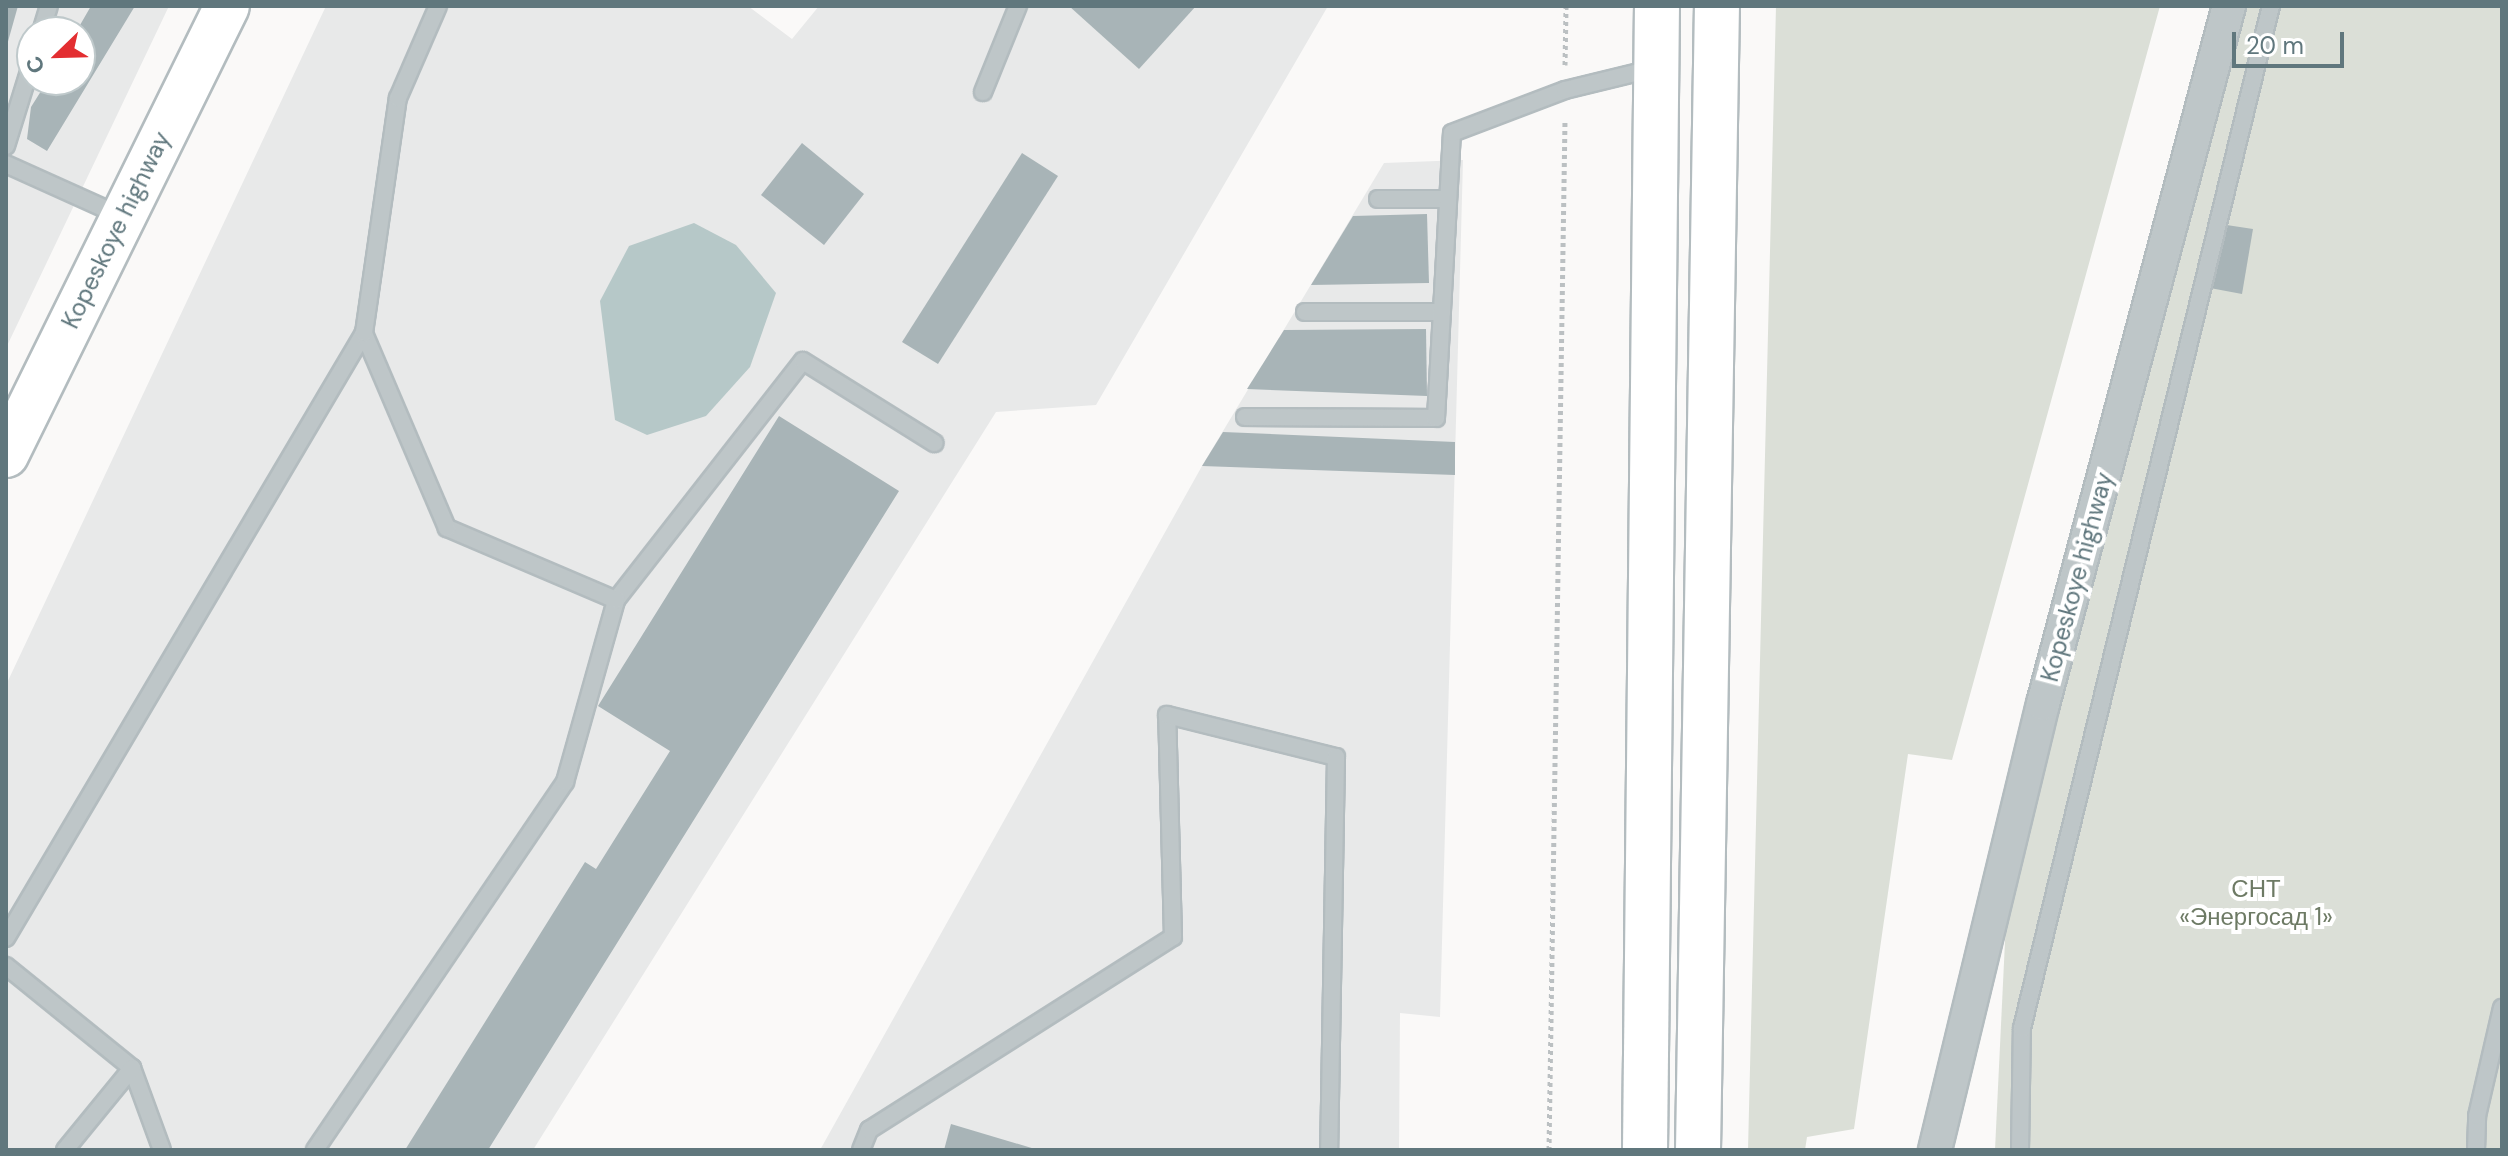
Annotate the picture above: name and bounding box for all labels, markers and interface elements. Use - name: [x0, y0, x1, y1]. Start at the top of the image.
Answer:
- north arrow: [16, 16, 96, 96]
- scale bar: [2236, 16, 2348, 66]
- text: 20 m: [2246, 30, 2304, 61]
- text: С: [19, 52, 52, 78]
- street label: Kopeskoye highway: [56, 127, 176, 333]
- street label: Kopeskoye highway: [2035, 469, 2119, 685]
- park label: СНТ «Энергосад 1»: [2179, 875, 2333, 931]

